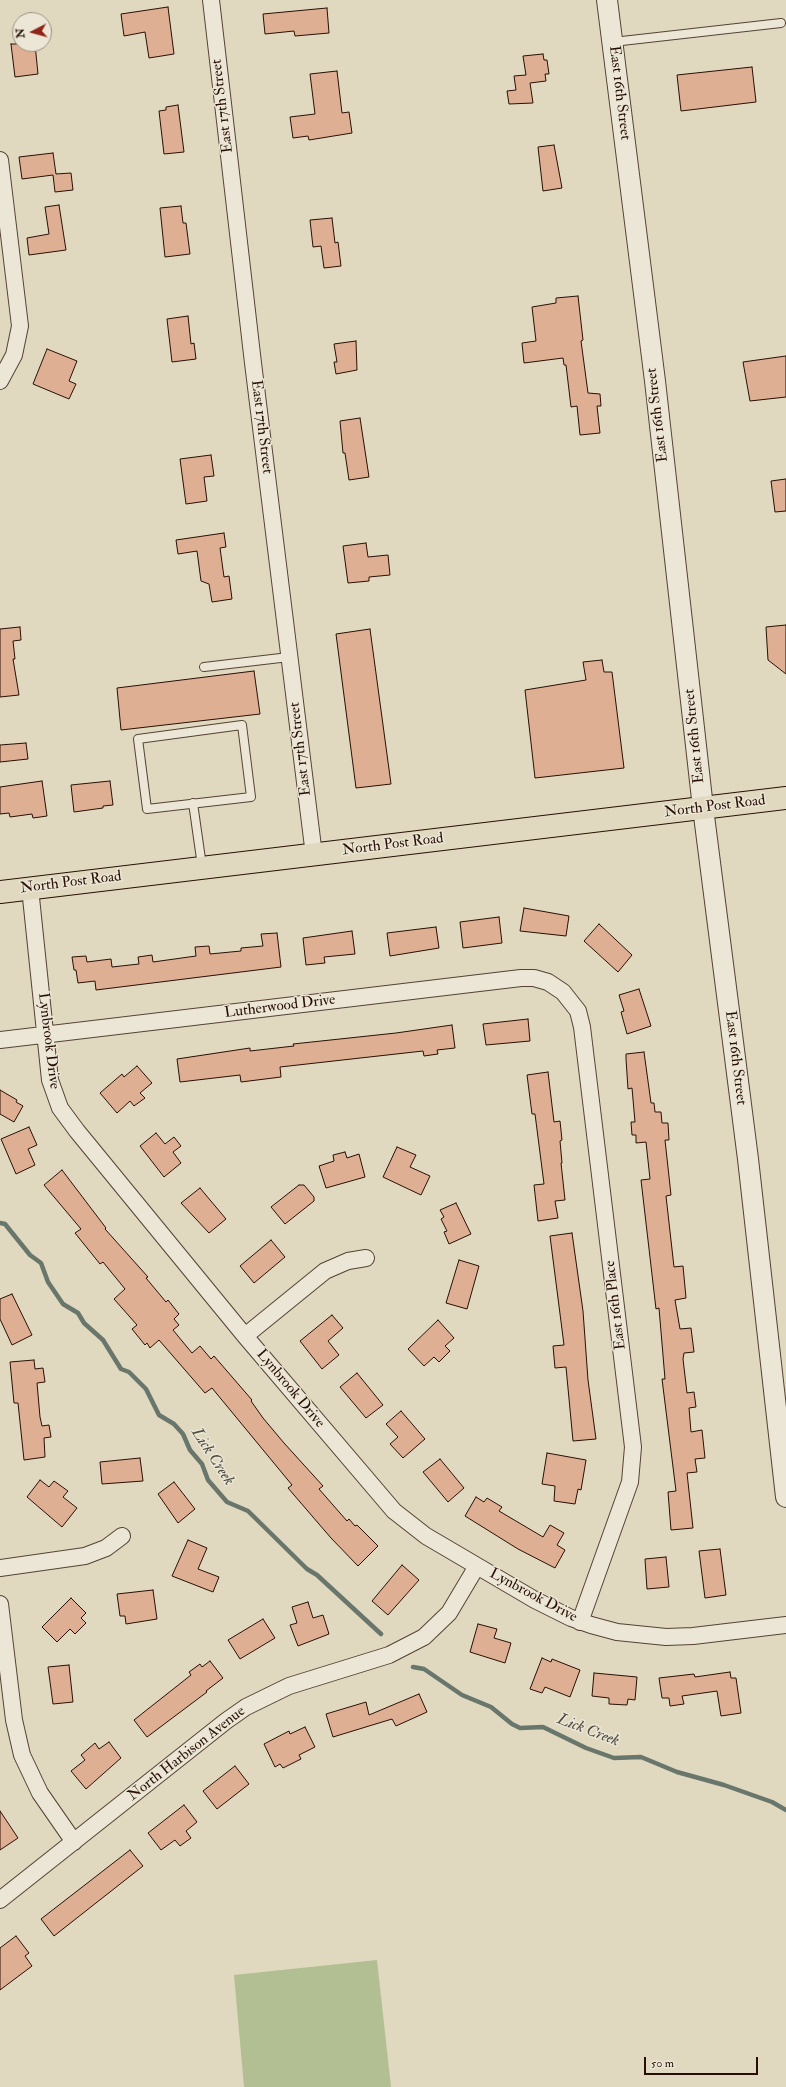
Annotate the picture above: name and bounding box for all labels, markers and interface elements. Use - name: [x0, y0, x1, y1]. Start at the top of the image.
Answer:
- north arrow: [12, 12, 52, 52]
- text: N: [14, 28, 28, 39]
- street label: East 16th Street: [604, 45, 634, 141]
- street label: East 17th Street: [208, 58, 238, 154]
- street label: East 16th Street: [643, 367, 673, 463]
- street label: East 17th Street: [246, 379, 276, 475]
- street label: East 16th Street: [681, 688, 709, 784]
- street label: East 17th Street: [286, 701, 316, 797]
- street label: North Post Road: [663, 792, 767, 822]
- street label: North Post Road: [341, 830, 445, 860]
- street label: North Post Road: [19, 868, 123, 898]
- street label: Lutherwood Drive: [223, 991, 337, 1023]
- street label: Lynbrook Drive: [33, 992, 63, 1090]
- street label: East 16th Street: [720, 1010, 750, 1106]
- street label: East 16th Place: [602, 1259, 630, 1351]
- street label: Lynbrook Drive: [252, 1346, 328, 1432]
- water label: Lick Creek: [186, 1425, 238, 1489]
- street label: Lynbrook Drive: [486, 1565, 580, 1627]
- street label: North Harbison Avenue: [125, 1703, 249, 1805]
- water label: Lick Creek: [554, 1710, 622, 1752]
- scale bar: [646, 2049, 760, 2075]
- text: 50 m: [651, 2056, 674, 2071]

